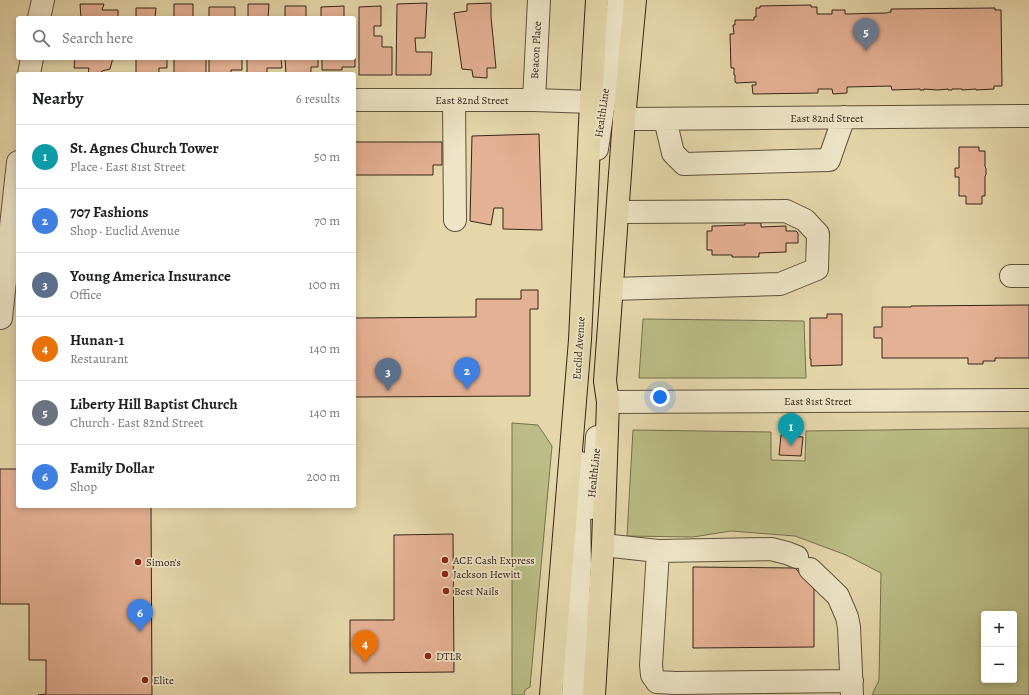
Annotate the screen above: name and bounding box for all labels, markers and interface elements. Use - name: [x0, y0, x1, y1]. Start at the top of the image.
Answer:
- search box: [16, 16, 356, 60]
- pin: 5: [853, 18, 879, 51]
- street label: Beacon Place: [527, 21, 545, 79]
- icon: search: [30, 27, 52, 49]
- text: Search here: [62, 28, 133, 48]
- text: Nearby: [32, 87, 83, 110]
- street label: HealthLine: [591, 87, 613, 139]
- text: 6 results: [296, 90, 340, 107]
- street label: East 82nd Street: [435, 93, 509, 108]
- street label: East 82nd Street: [790, 111, 864, 126]
- text: St. Agnes Church Tower: [70, 138, 219, 158]
- text: 1: [43, 148, 47, 165]
- text: 50 m: [314, 148, 340, 165]
- text: Place · East 81st Street: [70, 158, 186, 175]
- text: 707 Fashions: [70, 202, 149, 222]
- text: 2: [42, 212, 48, 229]
- text: 70 m: [314, 212, 340, 229]
- text: Shop · Euclid Avenue: [70, 222, 180, 239]
- text: Young America Insurance: [70, 266, 231, 286]
- text: 3: [42, 276, 48, 293]
- text: 100 m: [308, 276, 340, 293]
- text: Office: [70, 286, 102, 303]
- street label: Euclid Avenue: [569, 316, 589, 380]
- text: Hunan-1: [70, 330, 124, 350]
- text: 4: [42, 340, 48, 357]
- text: 140 m: [309, 340, 340, 357]
- text: Restaurant: [70, 350, 128, 367]
- pin: 2: [454, 357, 480, 390]
- pin: 3: [375, 358, 401, 391]
- your location: [650, 387, 670, 407]
- text: Liberty Hill Baptist Church: [70, 394, 238, 414]
- street label: East 81st Street: [784, 394, 852, 409]
- text: 5: [42, 404, 48, 421]
- text: 140 m: [309, 404, 340, 421]
- pin: 1: [778, 413, 804, 446]
- text: Church · East 82nd Street: [70, 414, 204, 431]
- street label: HealthLine: [584, 447, 604, 499]
- text: Family Dollar: [70, 458, 154, 478]
- text: 6: [42, 468, 48, 485]
- text: 200 m: [307, 468, 340, 485]
- text: Shop: [70, 478, 97, 495]
- place label: ACE Cash Express: [452, 553, 535, 568]
- place label: Simon's: [146, 555, 181, 570]
- marker: ACE Cash Express: [440, 555, 450, 565]
- marker: Simon's: [133, 557, 143, 567]
- place label: Jackson Hewitt: [453, 567, 521, 582]
- marker: Jackson Hewitt: [440, 569, 450, 579]
- place label: Best Nails: [454, 584, 499, 599]
- marker: Best Nails: [441, 586, 451, 596]
- pin: 6: [127, 599, 153, 632]
- map controls: [981, 611, 1017, 683]
- button: +: [981, 611, 1017, 647]
- pin: 4: [352, 630, 378, 663]
- button: −: [981, 647, 1017, 683]
- place label: DTLR: [436, 649, 462, 664]
- marker: DTLR: [423, 651, 433, 661]
- place label: Elite: [153, 673, 174, 688]
- marker: Elite: [140, 675, 150, 685]

